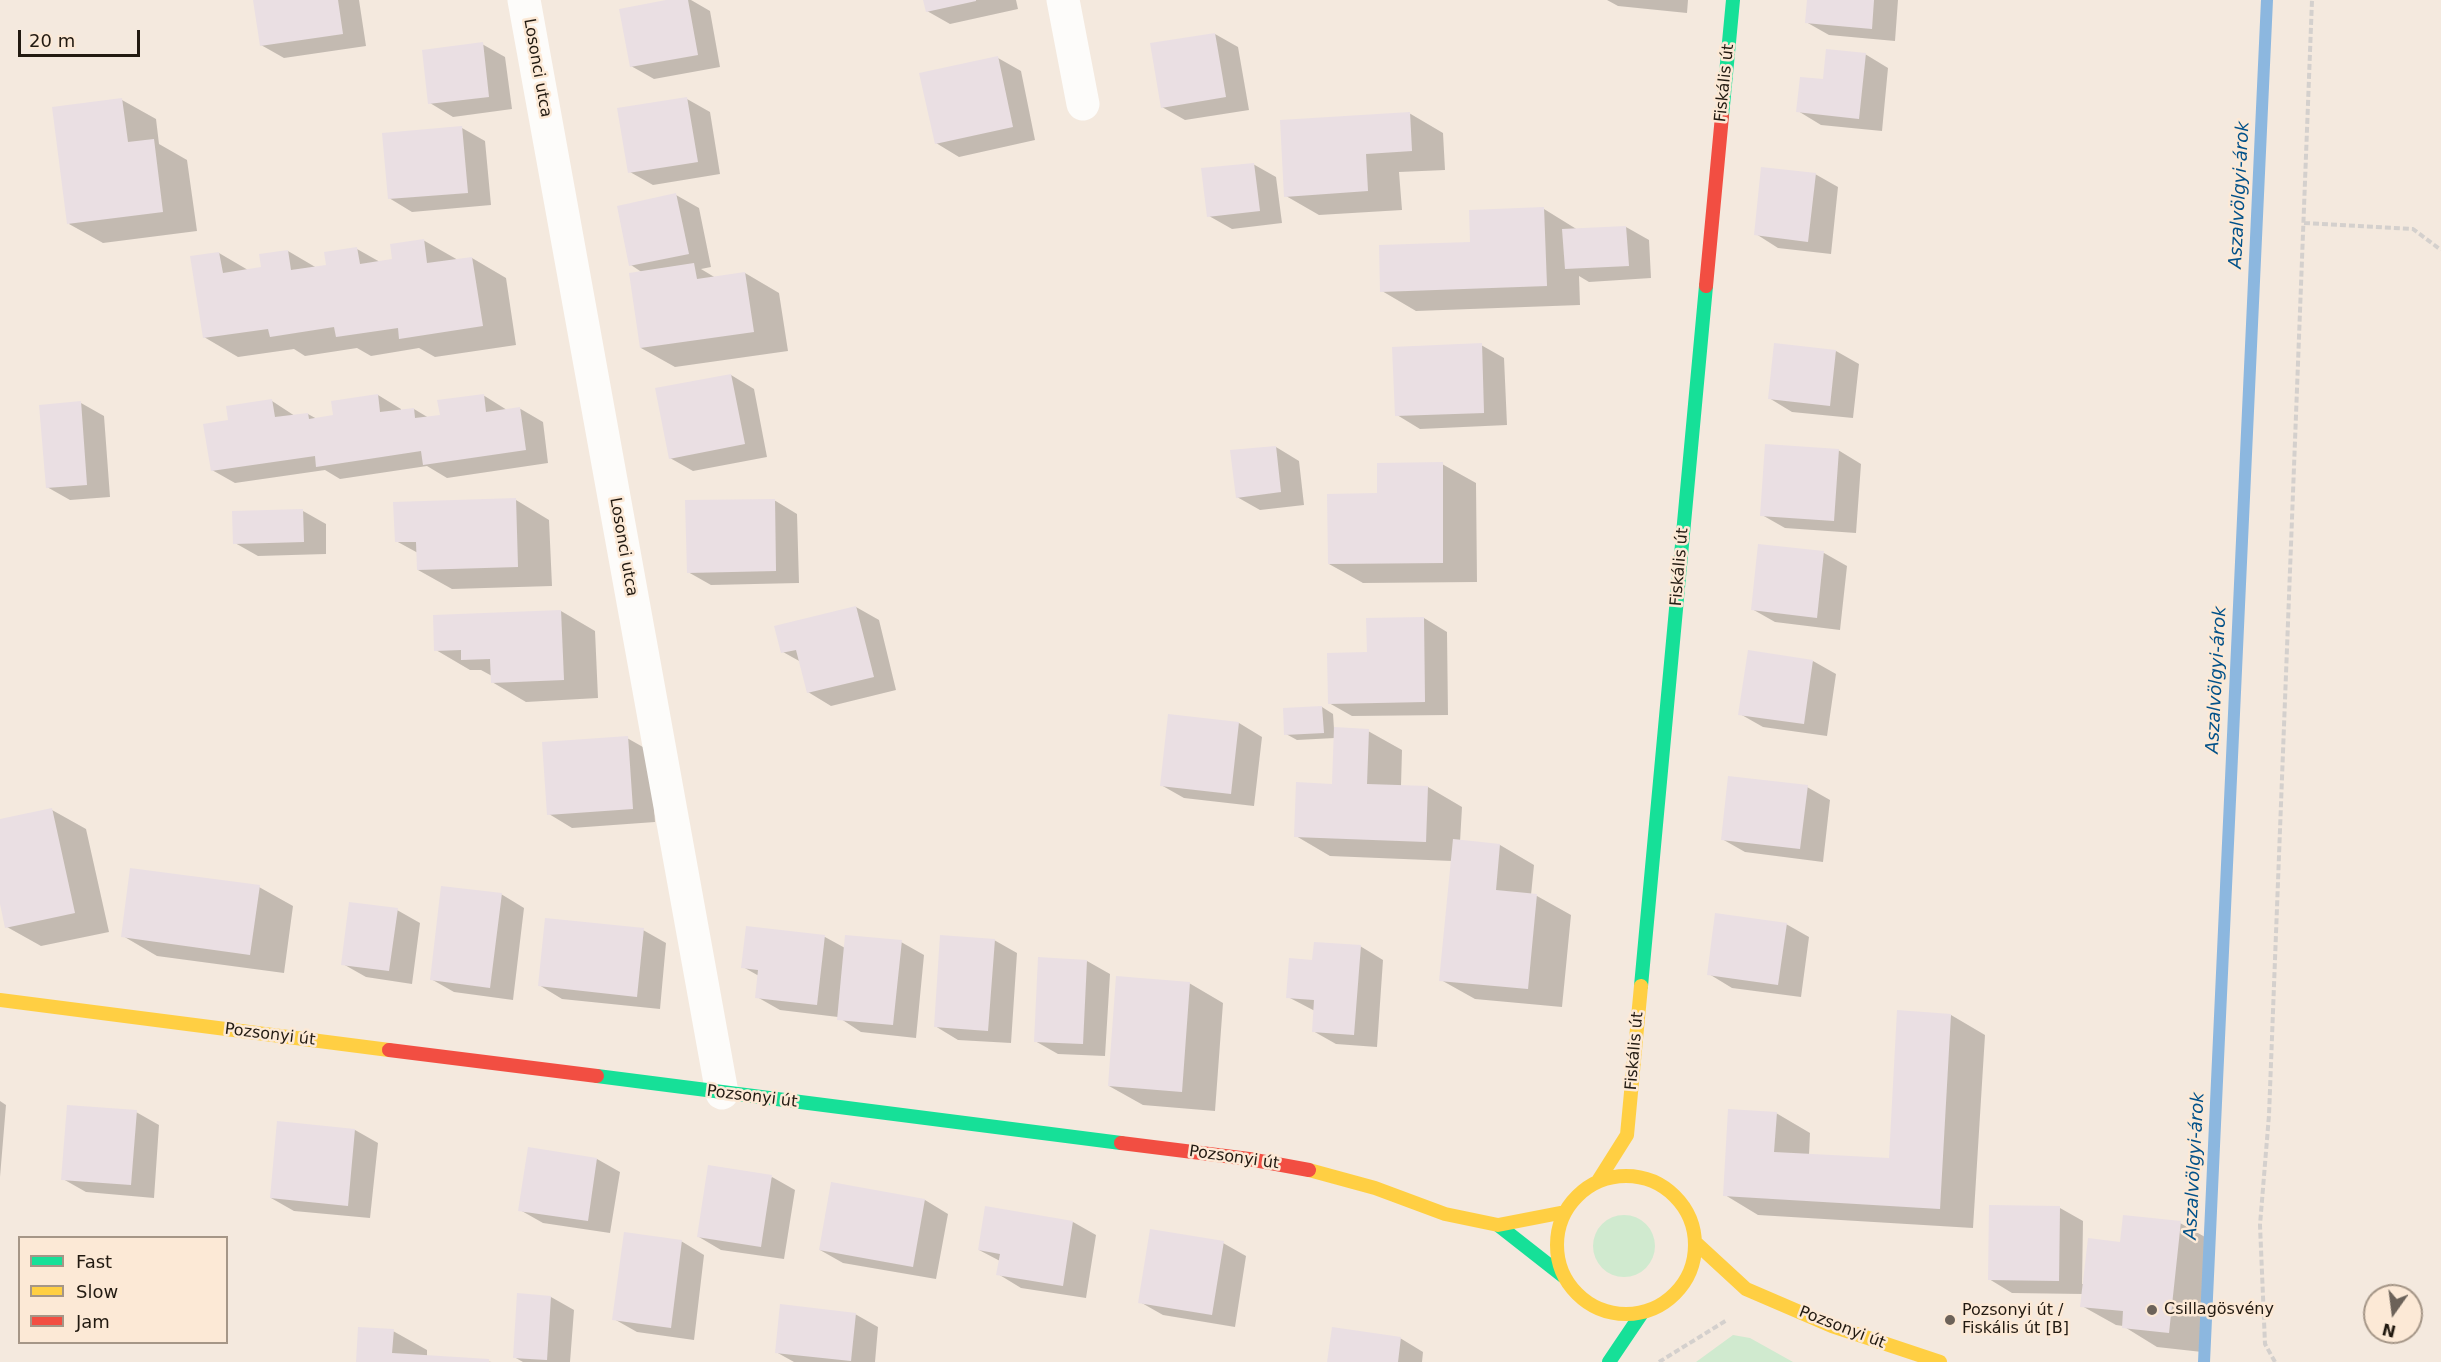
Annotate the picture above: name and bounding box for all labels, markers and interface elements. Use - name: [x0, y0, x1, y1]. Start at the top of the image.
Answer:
- street label: Losonci utca: [519, 17, 555, 119]
- scale bar: [21, 18, 142, 56]
- text: 20 m: [29, 30, 75, 51]
- street label: Fiskális út: [1711, 43, 1739, 123]
- water label: Aszalvölgyi-árok: [2225, 121, 2255, 269]
- street label: Losonci utca: [605, 496, 641, 598]
- street label: Fiskális út: [1667, 527, 1693, 607]
- water label: Aszalvölgyi-árok: [2202, 606, 2232, 754]
- street label: Fiskális út: [1622, 1011, 1648, 1091]
- street label: Pozsonyi út: [224, 1020, 316, 1050]
- street label: Pozsonyi út: [706, 1082, 798, 1112]
- water label: Aszalvölgyi-árok: [2180, 1092, 2210, 1240]
- street label: Pozsonyi út: [1188, 1142, 1280, 1174]
- legend: [18, 1236, 228, 1344]
- text: Fast: [76, 1251, 112, 1272]
- text: Slow: [76, 1281, 118, 1302]
- north arrow: [2363, 1284, 2423, 1344]
- place label: Csillagösvény: [2164, 1300, 2274, 1320]
- place label: Pozsonyi út / Fiskális út [B]: [1962, 1301, 2069, 1339]
- street label: Pozsonyi út: [1796, 1303, 1888, 1353]
- marker: Csillagösvény: [2145, 1303, 2159, 1317]
- text: Jam: [76, 1311, 110, 1332]
- marker: Pozsonyi út / Fiskális út [B]: [1943, 1313, 1957, 1327]
- text: N: [2380, 1319, 2398, 1341]

